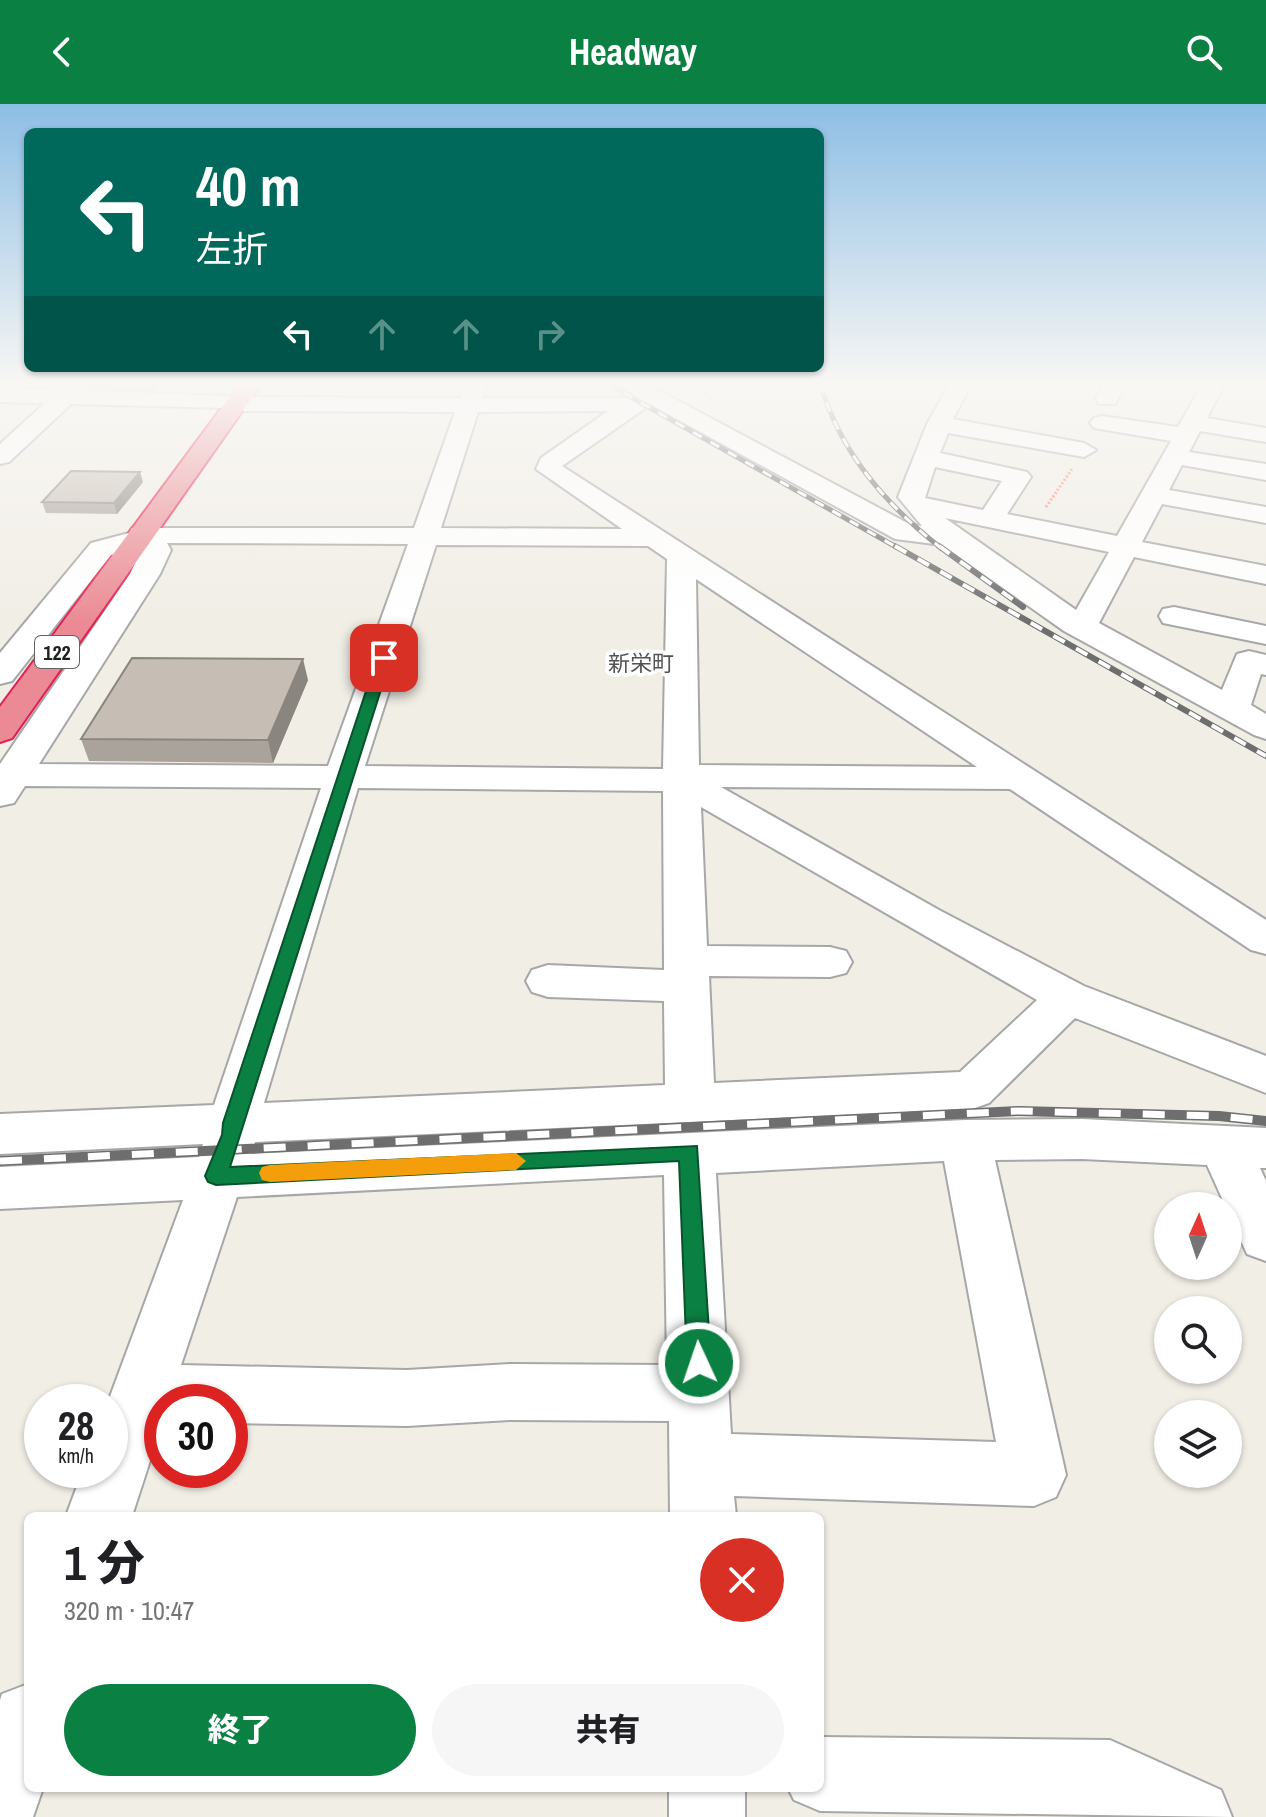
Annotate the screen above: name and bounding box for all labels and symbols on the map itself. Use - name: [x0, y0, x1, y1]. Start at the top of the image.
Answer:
- pin: [350, 624, 418, 692]
- road number: 122: [35, 636, 79, 668]
- district label: 新栄町: [608, 648, 674, 678]
- north arrow: [1154, 1192, 1242, 1280]
- position arrow: [657, 1321, 741, 1405]
- speed limit sign: 30: [144, 1384, 248, 1488]

